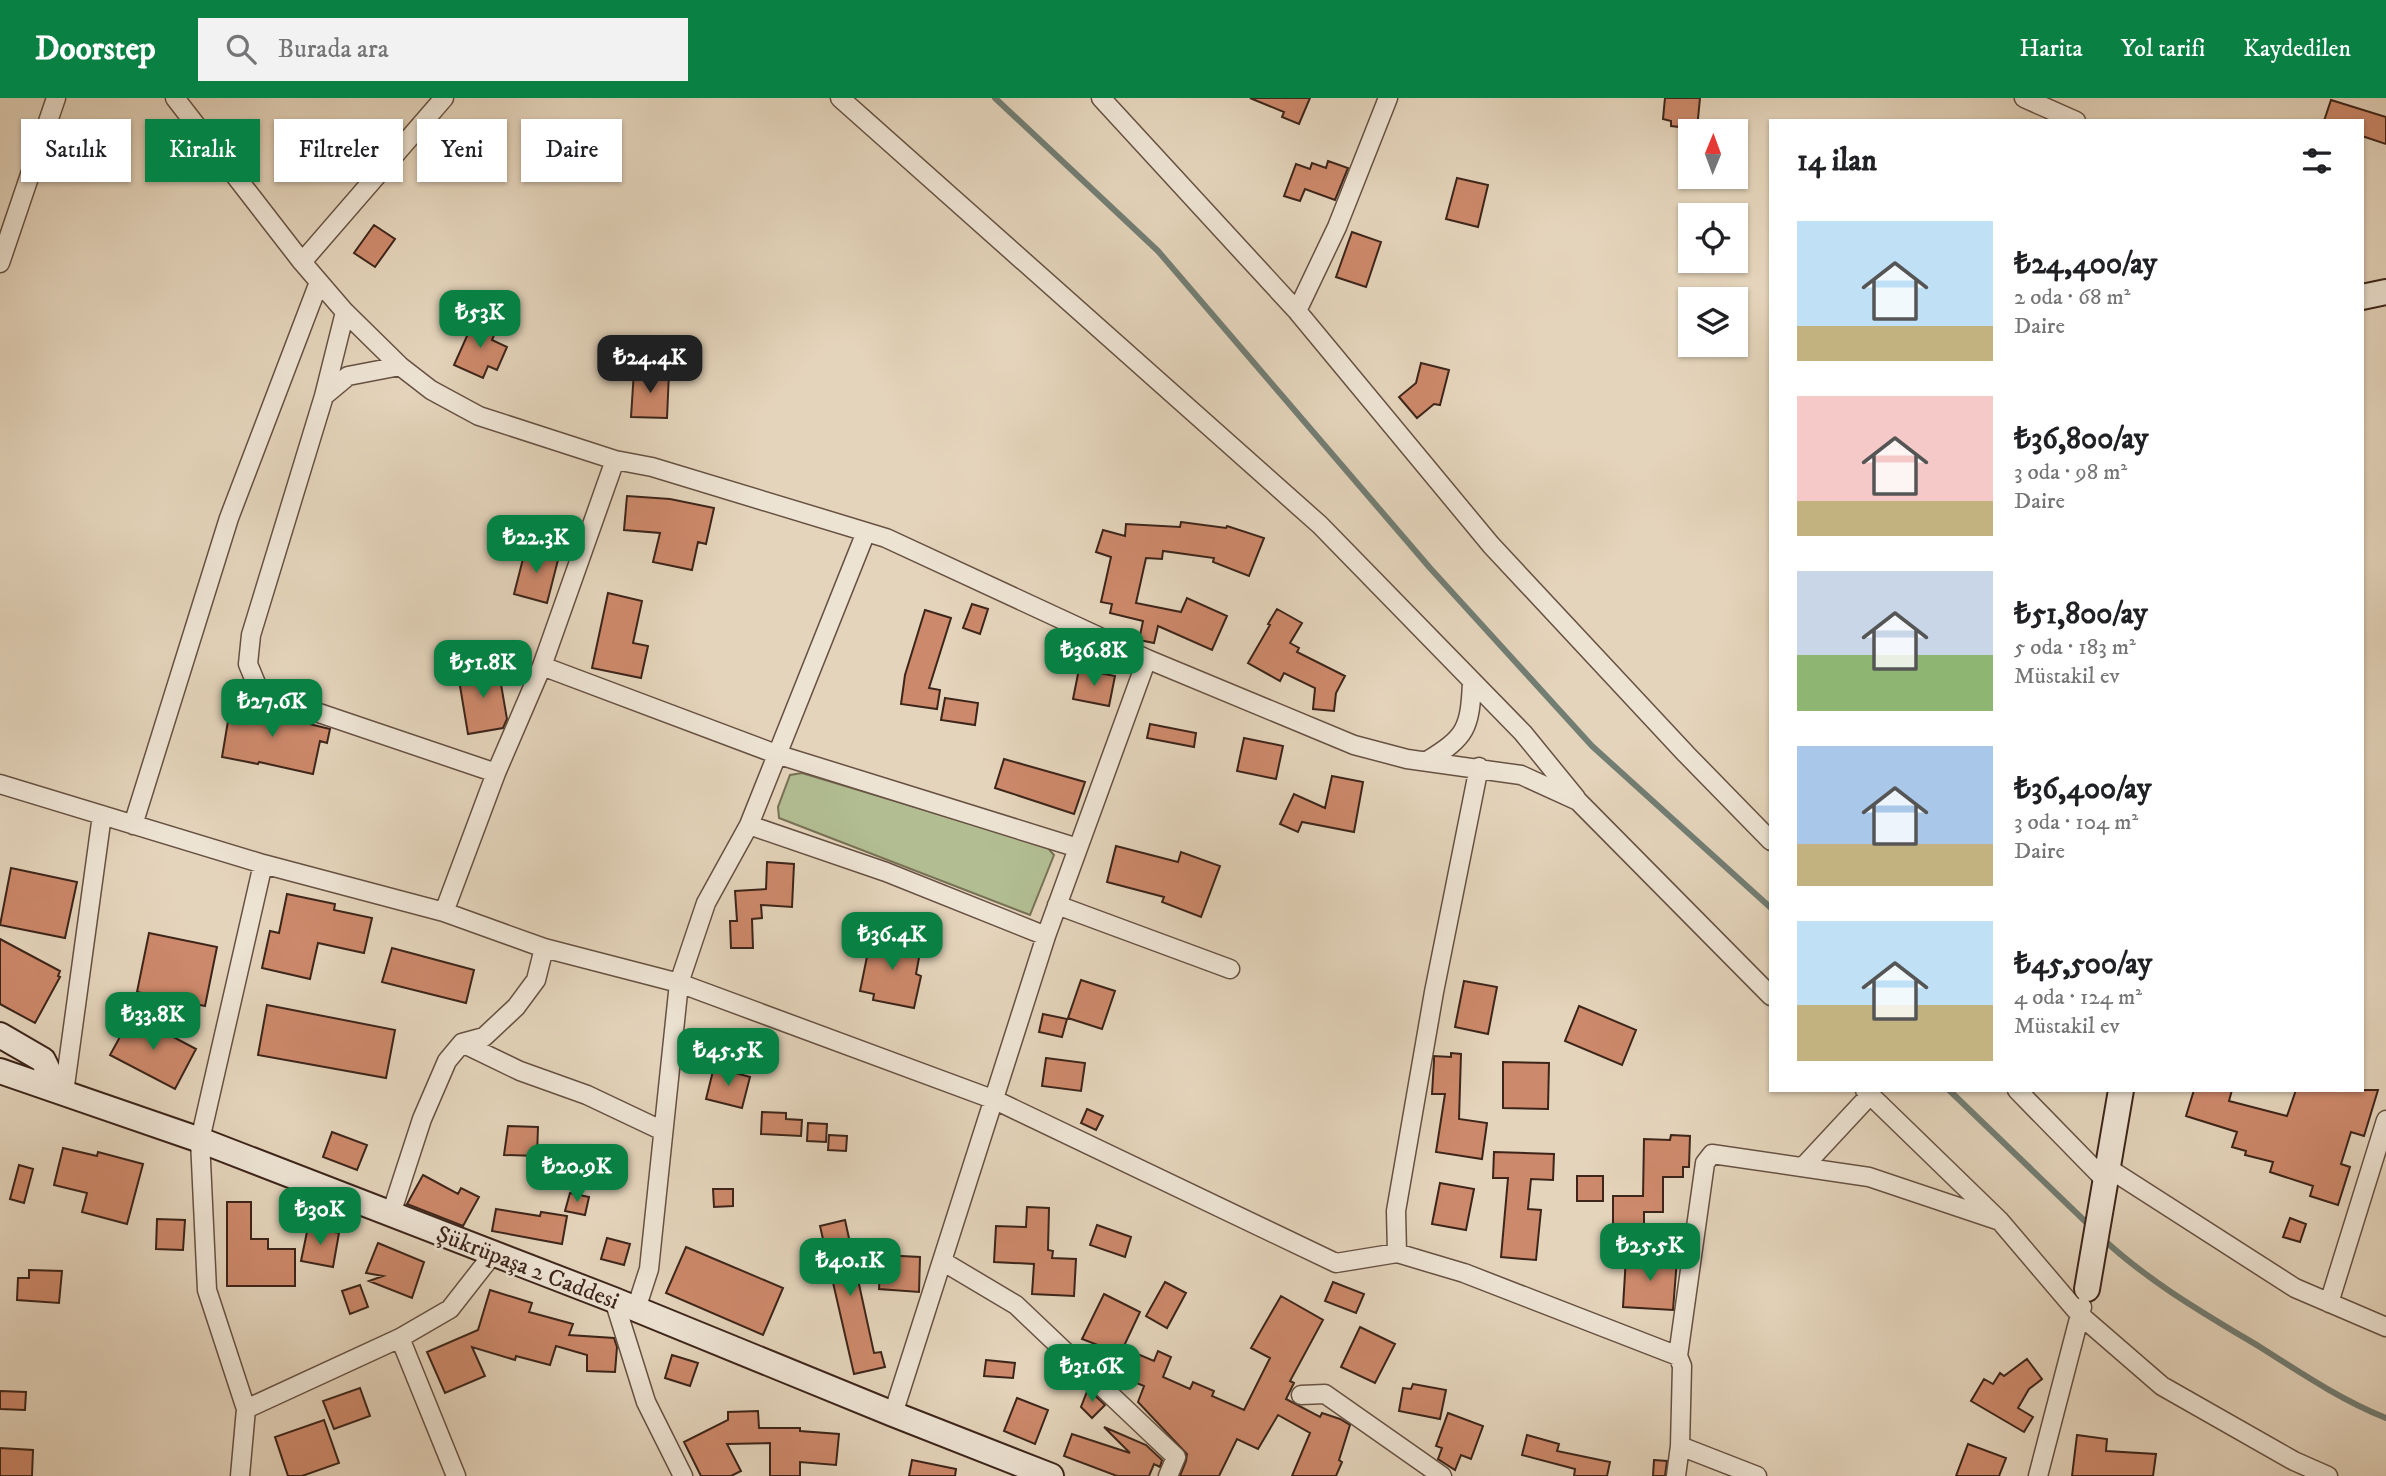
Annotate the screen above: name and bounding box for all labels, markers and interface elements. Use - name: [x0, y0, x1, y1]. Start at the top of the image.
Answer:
- search box: [198, 18, 688, 81]
- text: Doorstep: [35, 29, 156, 70]
- icon: search: [222, 30, 260, 68]
- text: Burada ara: [278, 33, 389, 66]
- text: Harita: [2019, 34, 2083, 64]
- text: Yol tarifi: [2121, 34, 2205, 64]
- text: Kaydedilen: [2243, 34, 2351, 64]
- chip: Satılık: [21, 119, 131, 182]
- chip: Kiralık: [145, 119, 260, 182]
- chip: Filtreler: [274, 119, 403, 182]
- chip: Yeni: [417, 119, 507, 182]
- chip: Daire: [521, 119, 622, 182]
- north arrow: [1678, 119, 1748, 189]
- map controls: [1678, 119, 1748, 357]
- icon: filters: [2298, 142, 2336, 180]
- text: 14 ilan: [1797, 143, 1877, 180]
- button: locate: [1678, 203, 1748, 273]
- text: ₺24,400/ay: [2014, 246, 2157, 283]
- icon: home: [1853, 249, 1937, 333]
- text: 2 oda · 68 m²: [2014, 283, 2131, 312]
- button: layers: [1678, 287, 1748, 357]
- pin: ₺53K: [439, 290, 521, 350]
- text: ₺53K: [455, 298, 505, 327]
- text: Daire: [2014, 312, 2065, 341]
- pin: ₺24.4K: [593, 336, 707, 395]
- text: ₺24.4K: [613, 343, 687, 372]
- text: ₺36,800/ay: [2014, 421, 2148, 458]
- icon: home: [1853, 424, 1937, 508]
- text: 3 oda · 98 m²: [2014, 458, 2127, 487]
- text: Daire: [2014, 487, 2065, 516]
- pin: ₺22.3K: [479, 516, 593, 575]
- text: ₺22.3K: [503, 523, 569, 552]
- text: ₺51,800/ay: [2014, 596, 2147, 633]
- icon: home: [1853, 599, 1937, 683]
- pin: ₺36.8K: [1037, 628, 1151, 688]
- text: 5 oda · 183 m²: [2014, 633, 2136, 662]
- text: ₺36.8K: [1061, 636, 1127, 665]
- pin: ₺51.8K: [426, 640, 540, 700]
- text: ₺51.8K: [450, 648, 516, 677]
- text: Müstakil ev: [2014, 662, 2120, 691]
- pin: ₺27.6K: [215, 680, 329, 739]
- text: ₺27.6K: [237, 687, 307, 716]
- text: ₺36,400/ay: [2014, 771, 2151, 808]
- icon: home: [1853, 774, 1937, 858]
- text: 3 oda · 104 m²: [2014, 808, 2138, 837]
- text: Daire: [2014, 837, 2065, 866]
- pin: ₺36.4K: [835, 912, 949, 972]
- text: ₺36.4K: [858, 920, 926, 949]
- text: ₺45,500/ay: [2014, 946, 2152, 983]
- icon: home: [1853, 949, 1937, 1033]
- text: 4 oda · 124 m²: [2014, 983, 2142, 1012]
- pin: ₺33.8K: [96, 992, 210, 1052]
- text: ₺33.8K: [121, 1000, 185, 1029]
- text: Müstakil ev: [2014, 1012, 2120, 1041]
- pin: ₺45.5K: [671, 1028, 785, 1088]
- text: ₺45.5K: [693, 1036, 763, 1065]
- pin: ₺20.9K: [520, 1144, 634, 1204]
- text: ₺20.9K: [542, 1152, 612, 1181]
- pin: ₺30K: [279, 1188, 361, 1247]
- text: ₺30K: [295, 1195, 345, 1224]
- street label: Şükrüpaşa 2 Caddesi: [432, 1219, 623, 1317]
- pin: ₺25.5K: [1593, 1224, 1707, 1283]
- text: ₺25.5K: [1616, 1231, 1684, 1260]
- pin: ₺40.1K: [793, 1238, 907, 1298]
- text: ₺40.1K: [816, 1246, 884, 1275]
- pin: ₺31.6K: [1035, 1344, 1149, 1404]
- text: ₺31.6K: [1060, 1352, 1124, 1381]

